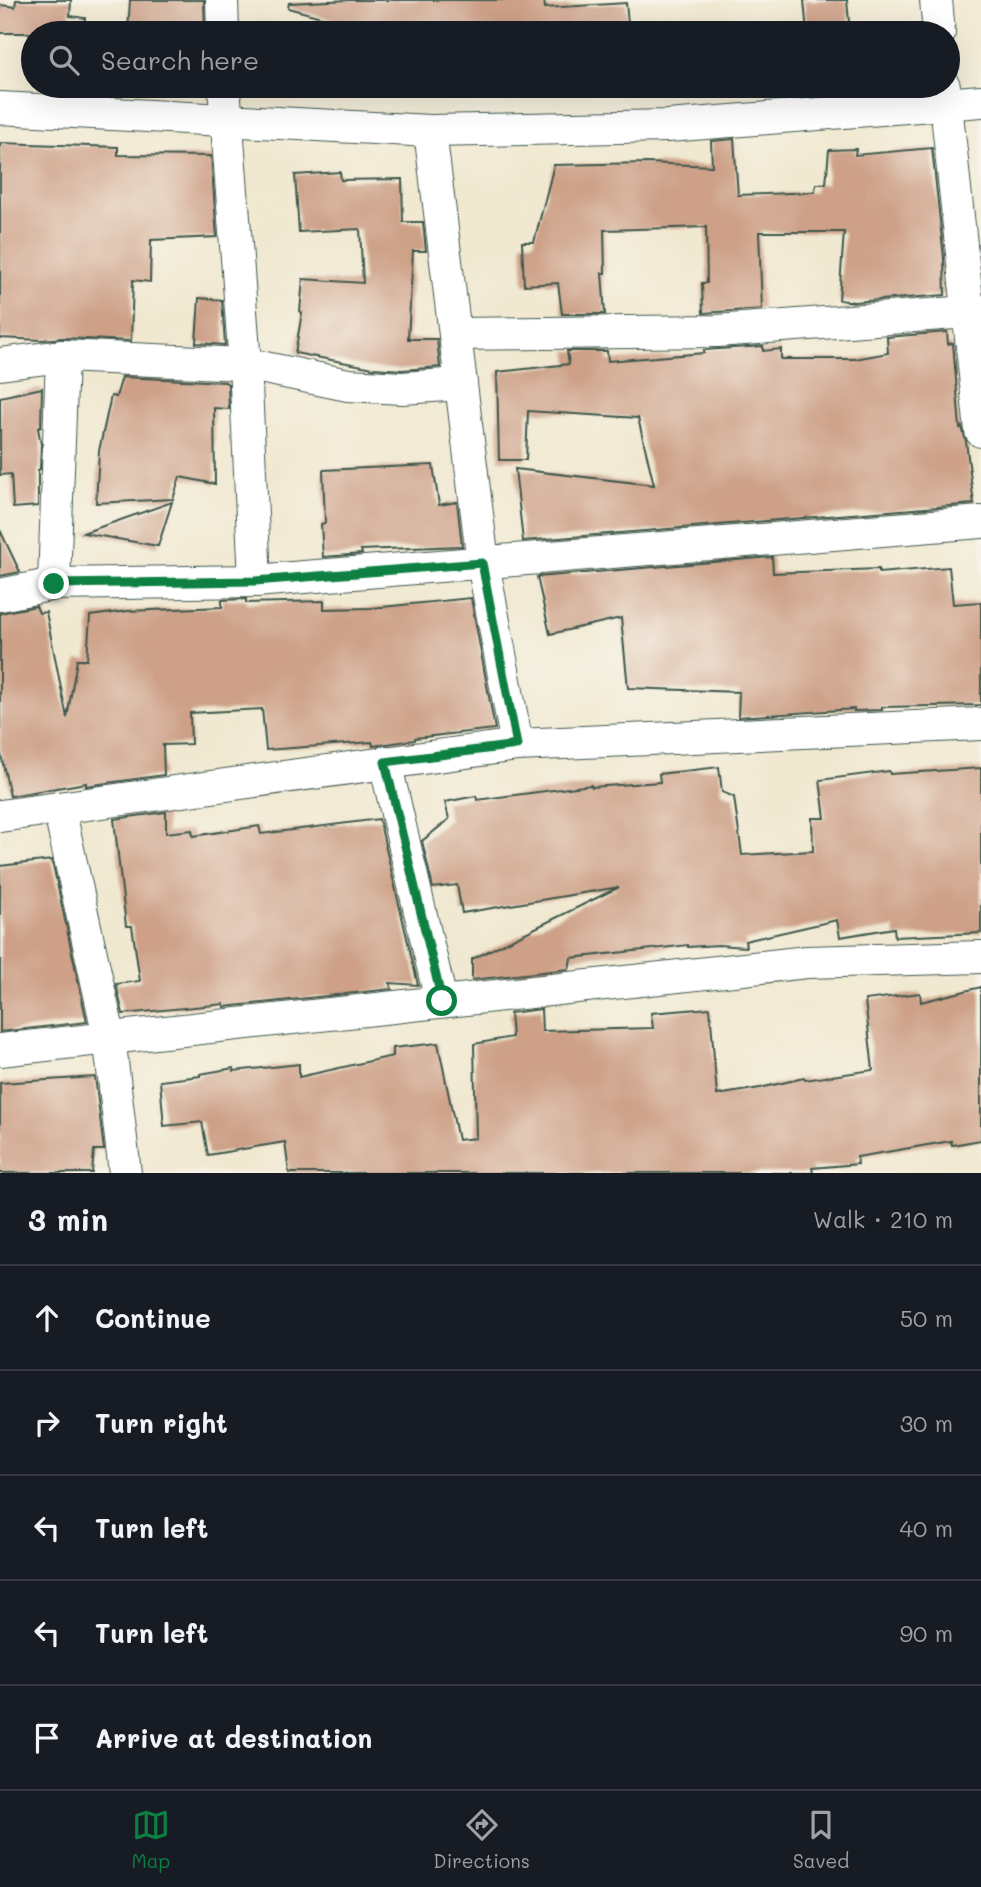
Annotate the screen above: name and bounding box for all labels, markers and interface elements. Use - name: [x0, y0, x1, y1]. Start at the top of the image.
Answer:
- search box: [21, 21, 960, 98]
- icon: search: [45, 41, 83, 79]
- text: Search here: [101, 43, 259, 77]
- route end: [38, 568, 69, 599]
- route start: [426, 985, 457, 1016]
- text: 3 min: [28, 1199, 108, 1239]
- text: Walk · 210 m: [813, 1204, 953, 1234]
- icon: ahead: [28, 1299, 66, 1337]
- text: Continue: [95, 1301, 211, 1335]
- text: 50 m: [900, 1303, 953, 1333]
- icon: right: [28, 1404, 66, 1442]
- text: Turn right: [95, 1406, 228, 1440]
- text: 30 m: [900, 1408, 953, 1438]
- icon: left: [28, 1509, 66, 1547]
- text: Turn left: [95, 1511, 208, 1545]
- text: 40 m: [900, 1513, 953, 1543]
- icon: left: [28, 1614, 66, 1652]
- text: Turn left: [95, 1616, 208, 1650]
- text: 90 m: [900, 1618, 953, 1648]
- icon: arrive: [28, 1719, 66, 1757]
- text: Arrive at destination: [95, 1721, 372, 1755]
- tab: Map: [132, 1806, 170, 1873]
- tab: Directions: [433, 1806, 530, 1873]
- tab: Saved: [793, 1806, 849, 1873]

